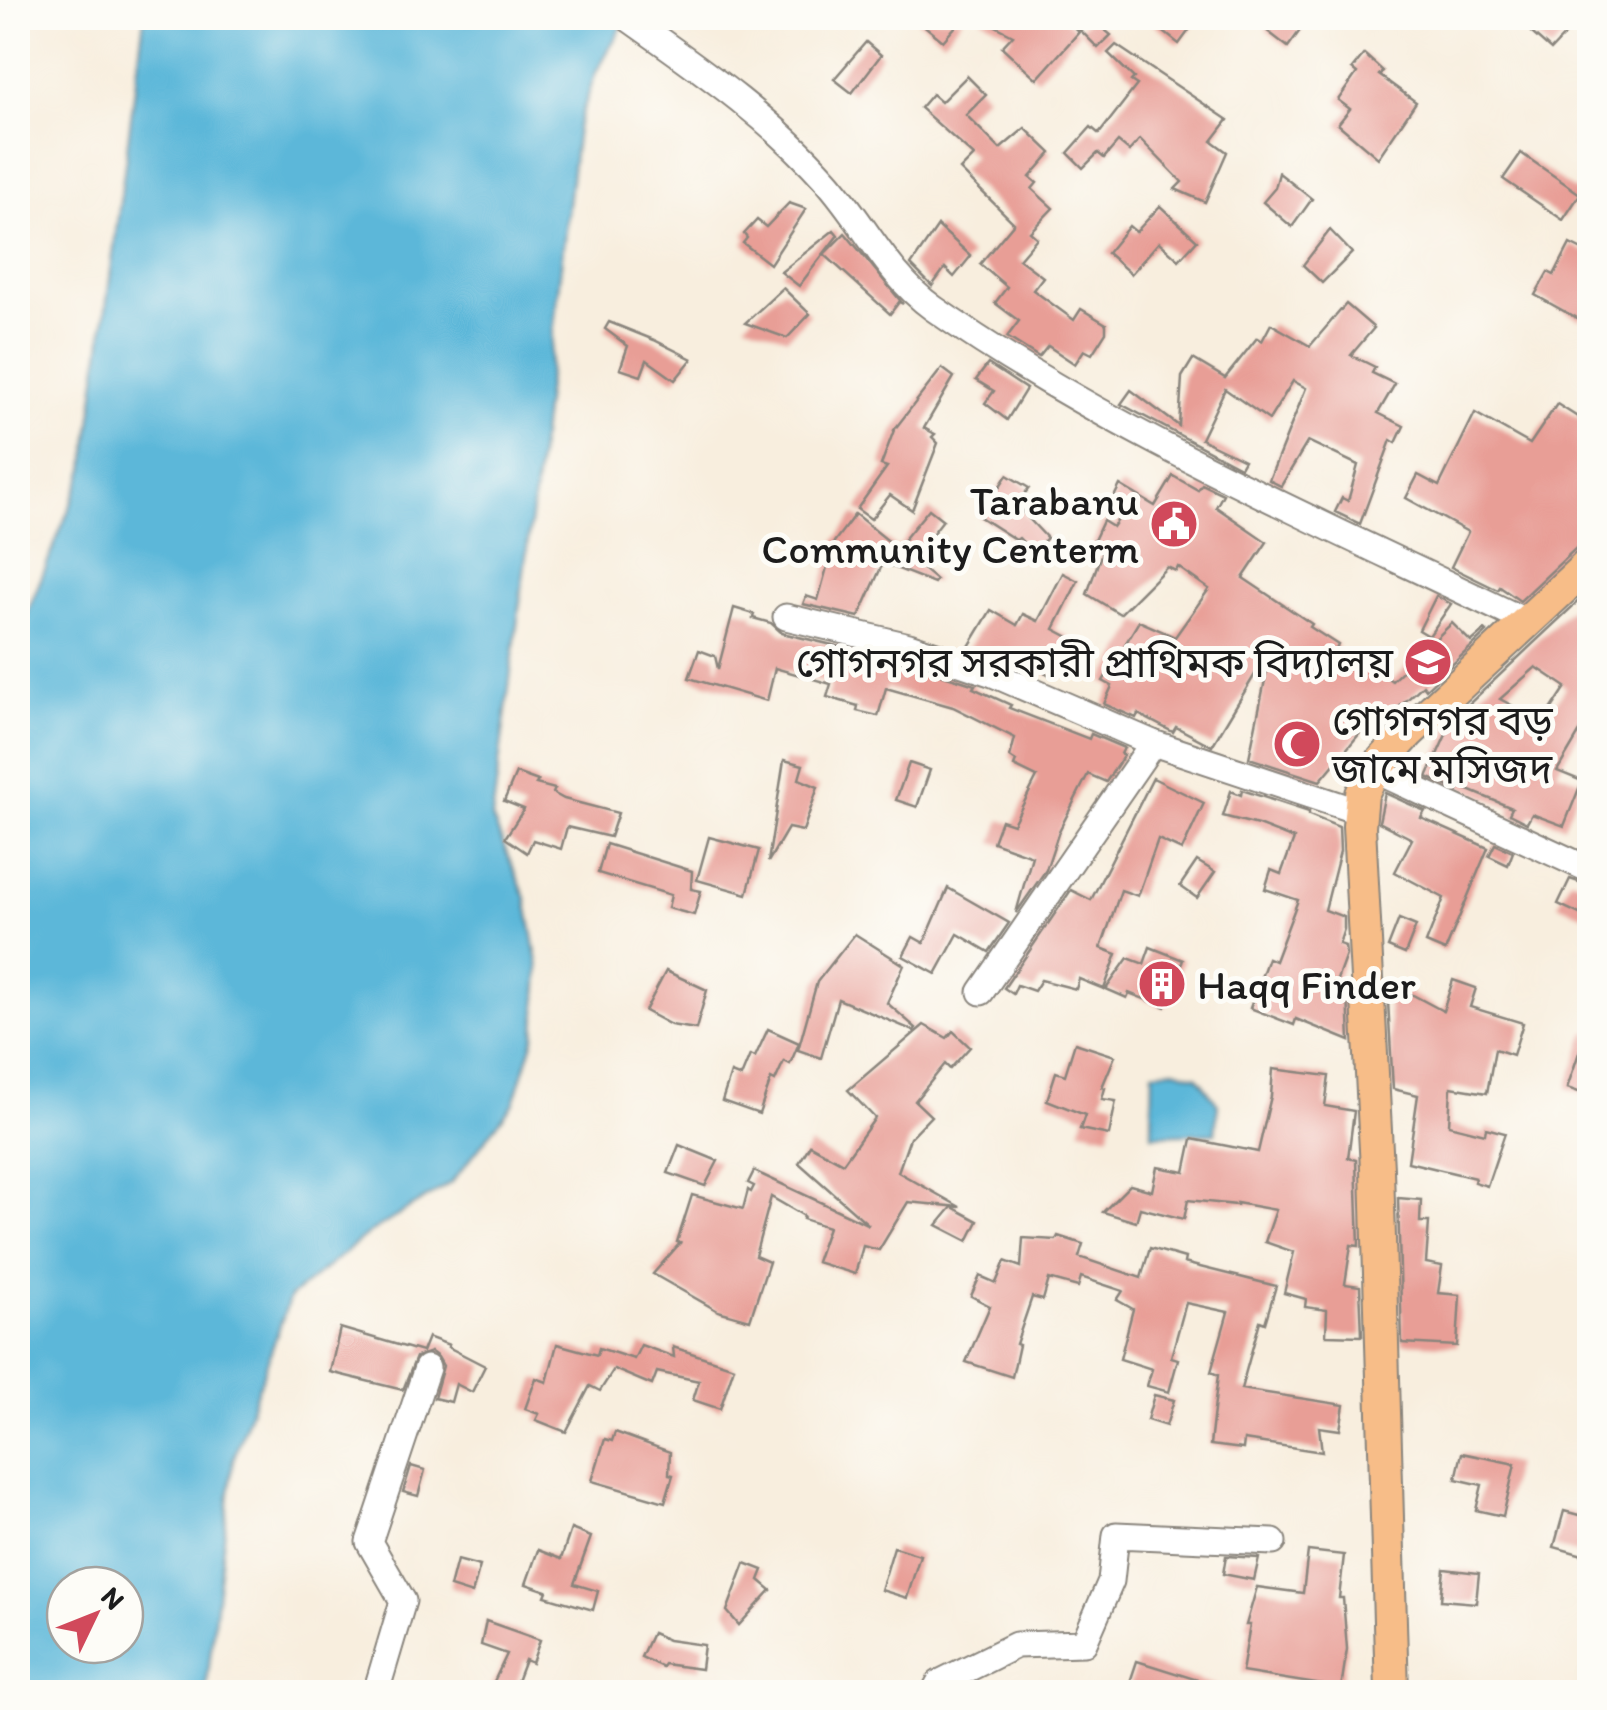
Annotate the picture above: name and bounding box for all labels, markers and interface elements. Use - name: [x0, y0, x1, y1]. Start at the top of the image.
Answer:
- place label: Tarabanu Community Centerm: [761, 475, 1139, 574]
- public building icon: Tarabanu Community Centerm: [1148, 498, 1200, 550]
- school or university icon: গোগনগর সরকারী প্রাথিমক বিদ্যালয়: [1402, 636, 1454, 688]
- place label: গোগনগর সরকারী প্রাথিমক বিদ্যালয়: [796, 637, 1394, 688]
- place label: গোগনগর বড় জামে মসিজদ: [1331, 695, 1554, 794]
- mosque icon: গোগনগর বড় জামে মসিজদ: [1271, 718, 1323, 770]
- building icon: Haqq Finder: [1136, 958, 1188, 1010]
- place label: Haqq Finder: [1197, 959, 1416, 1010]
- north arrow: [45, 1565, 145, 1665]
- text: N: [94, 1579, 132, 1616]

